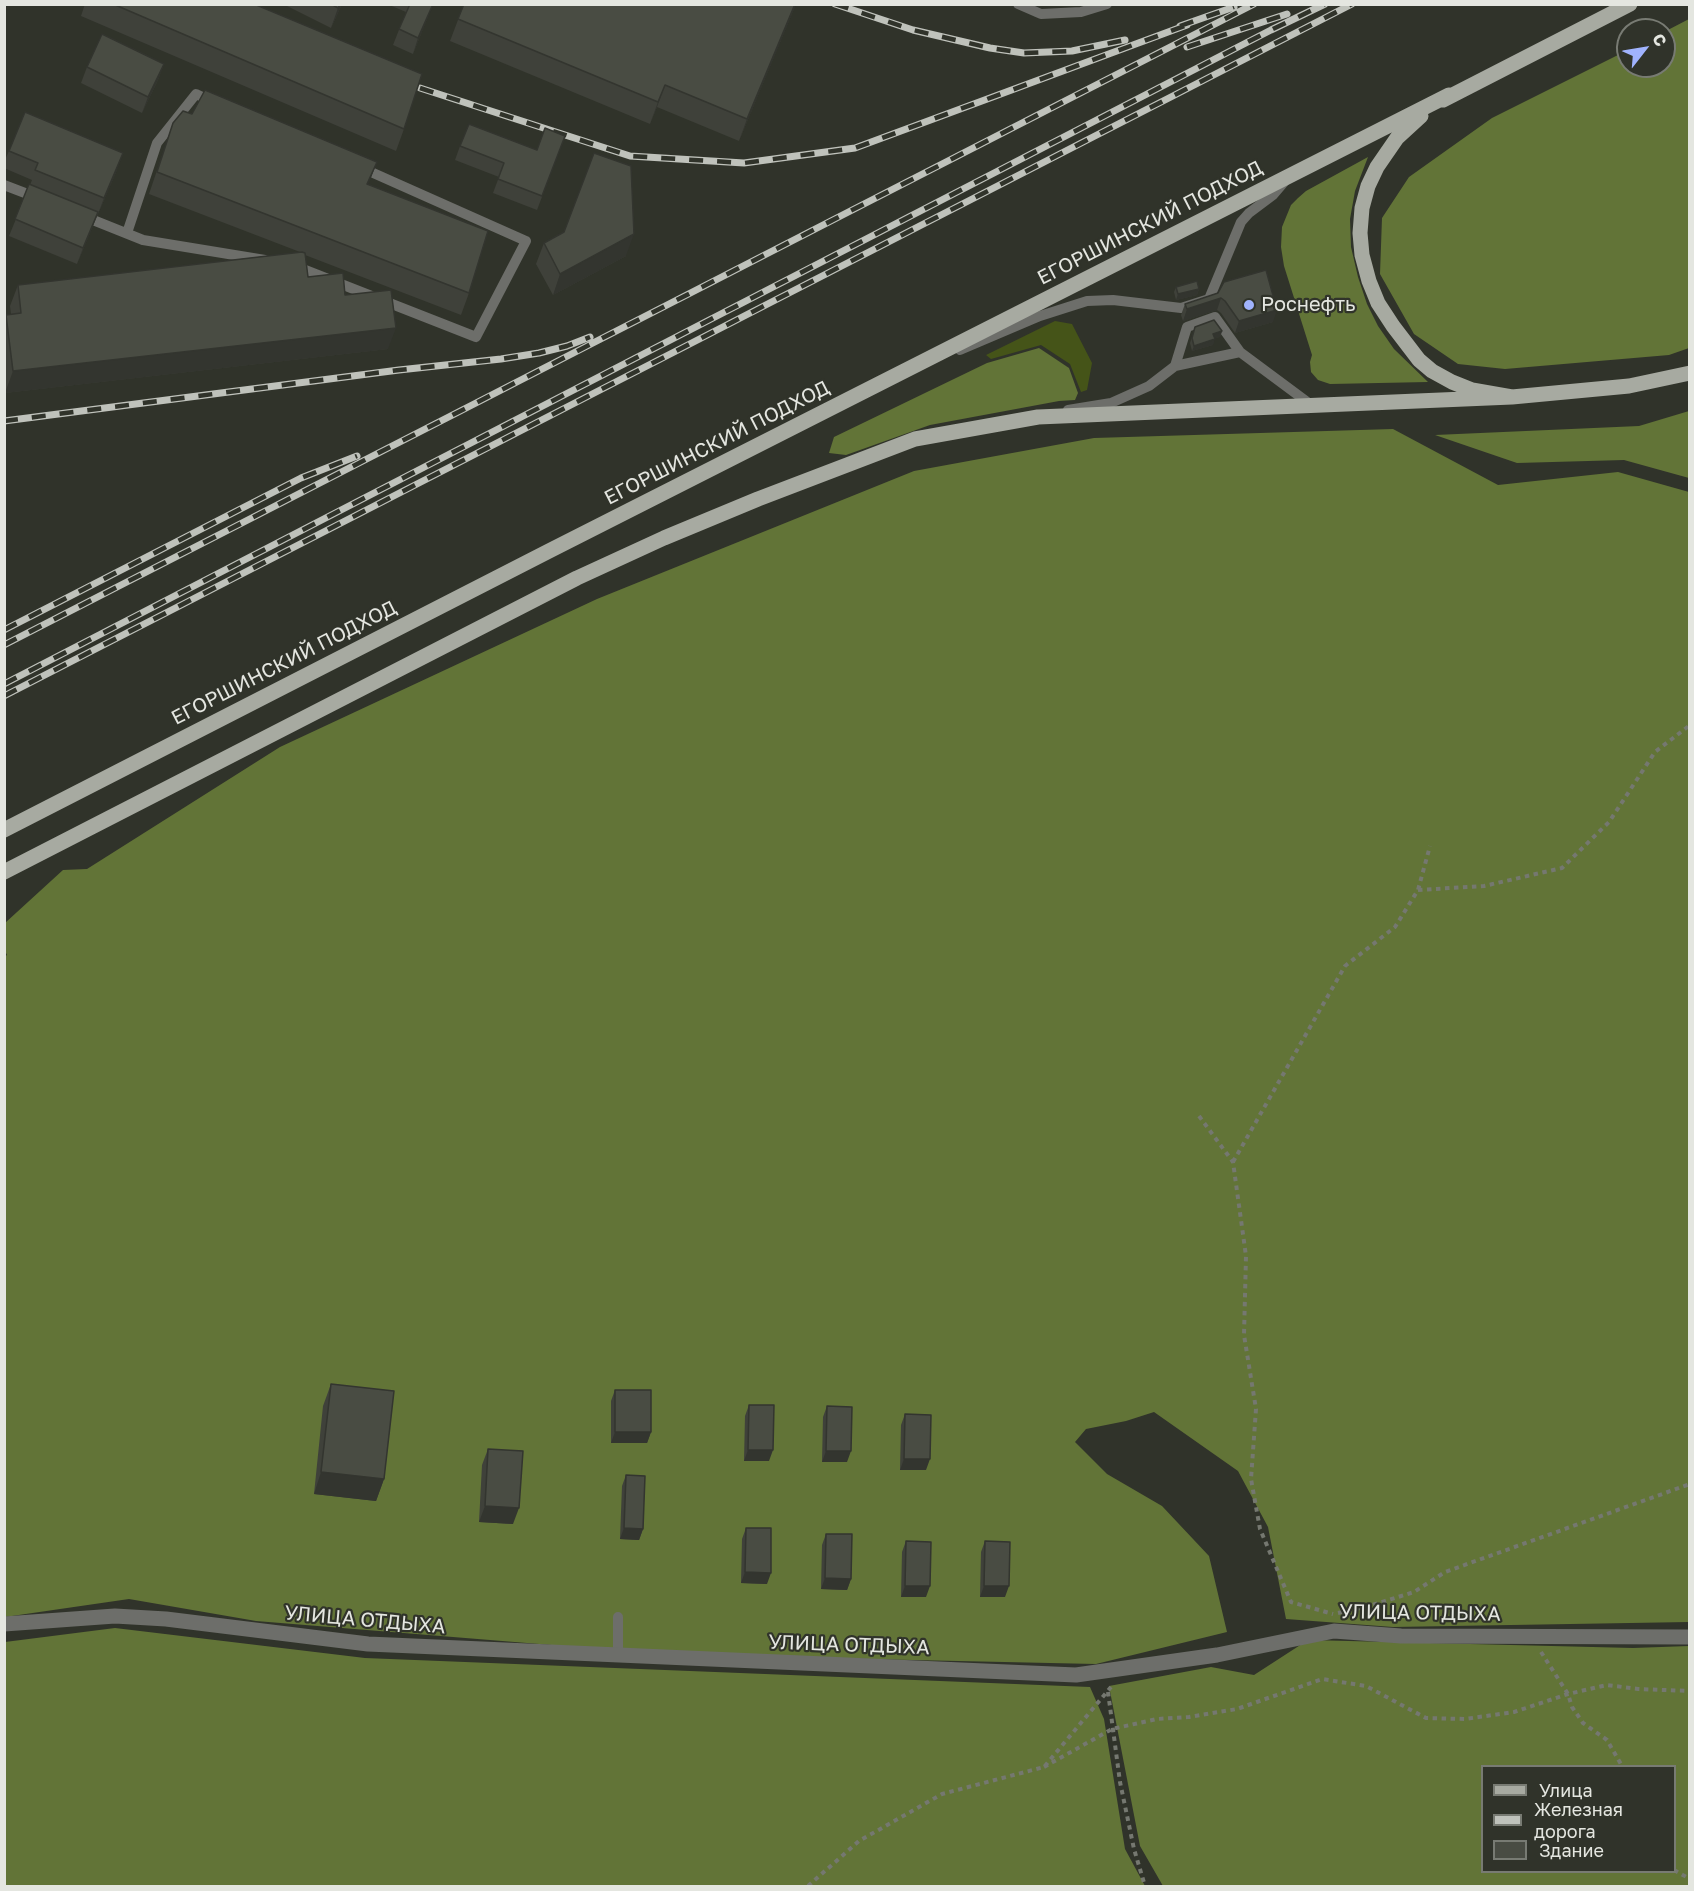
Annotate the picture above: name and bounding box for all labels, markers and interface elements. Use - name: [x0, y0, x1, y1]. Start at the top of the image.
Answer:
- north arrow: [1616, 18, 1676, 78]
- text: С: [1648, 30, 1671, 50]
- street label: ЕГОРШИНСКИЙ ПОДХОД: [1033, 156, 1267, 290]
- place label: Роснефть: [1261, 293, 1355, 317]
- marker: Роснефть: [1242, 298, 1256, 312]
- street label: ЕГОРШИНСКИЙ ПОДХОД: [600, 376, 834, 510]
- street label: ЕГОРШИНСКИЙ ПОДХОД: [167, 596, 401, 730]
- street label: УЛИЦА ОТДЫХА: [1339, 1600, 1501, 1626]
- street label: УЛИЦА ОТДЫХА: [284, 1601, 446, 1639]
- street label: УЛИЦА ОТДЫХА: [768, 1630, 930, 1660]
- legend: [1481, 1765, 1676, 1873]
- text: Улица: [1539, 1779, 1593, 1801]
- text: Железная дорога: [1534, 1798, 1623, 1842]
- text: Здание: [1539, 1839, 1604, 1861]

